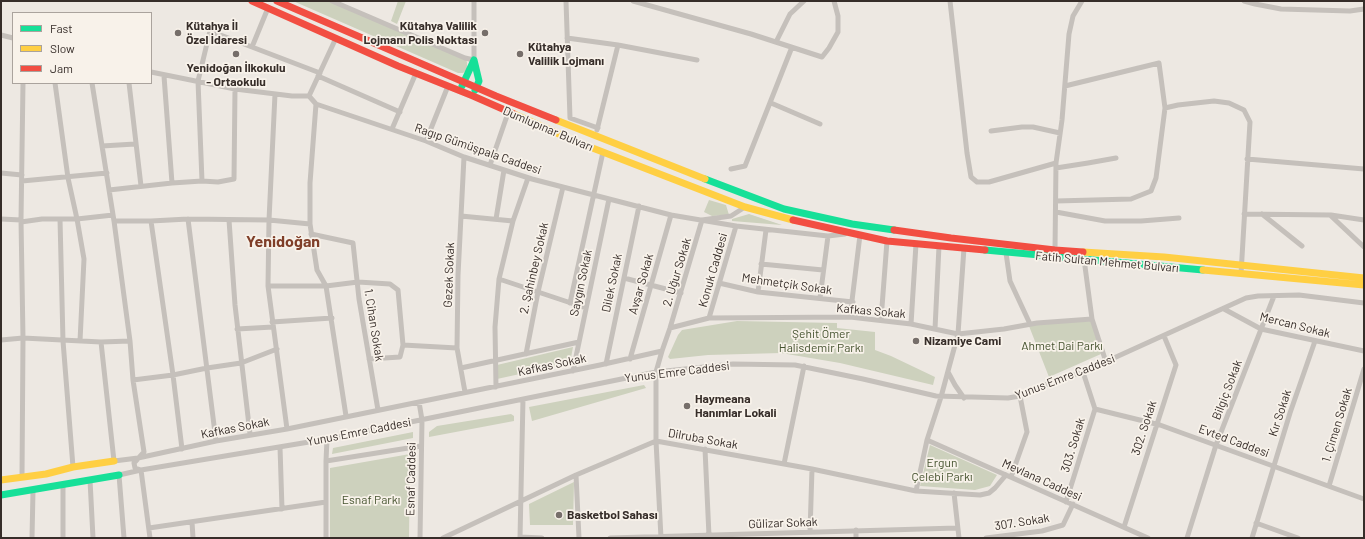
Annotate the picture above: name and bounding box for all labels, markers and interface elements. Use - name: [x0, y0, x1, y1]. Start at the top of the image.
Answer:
- legend: [12, 12, 152, 84]
- place label: Kütahya İl Özel İdaresi: [186, 19, 247, 47]
- place label: Kütahya Valilik Lojmanı Polis Noktası: [364, 19, 477, 47]
- text: Fast: [50, 21, 73, 35]
- marker: Kütahya İl Özel İdaresi: [173, 28, 183, 38]
- marker: Kütahya Valilik Lojmanı Polis Noktası: [480, 28, 490, 38]
- place label: Kütahya Valilik Lojmanı: [528, 40, 604, 68]
- text: Slow: [50, 41, 75, 55]
- marker: Yenidoğan İlkokulu - Ortaokulu: [231, 49, 241, 59]
- marker: Kütahya Valilik Lojmanı: [515, 49, 525, 59]
- text: Jam: [50, 61, 73, 75]
- place label: Yenidoğan İlkokulu - Ortaokulu: [186, 61, 286, 89]
- street label: Dumlupınar Bulvarı: [501, 104, 595, 154]
- street label: Ragıp Gümüşpala Caddesi: [413, 121, 543, 177]
- street label: 2. Şahinbey Sokak: [516, 221, 552, 315]
- street label: Konuk Caddesi: [696, 231, 730, 309]
- district label: Yenidoğan: [246, 232, 320, 252]
- street label: 2. Uğur Sokak: [660, 236, 694, 308]
- street label: Gezek Sokak: [441, 242, 457, 308]
- street label: Saygın Sokak: [567, 248, 595, 318]
- street label: Fatih Sultan Mehmet Bulvarı: [1035, 249, 1179, 275]
- street label: Dilek Sokak: [599, 252, 625, 314]
- street label: Avşar Sokak: [625, 252, 657, 316]
- street label: Mehmetçik Sokak: [741, 271, 833, 297]
- street label: 1. Cihan Sokak: [361, 288, 387, 362]
- street label: Kafkas Sokak: [836, 301, 906, 321]
- street label: Mercan Sokak: [1258, 309, 1332, 341]
- park label: Şehit Ömer Halisdemir Parkı: [779, 327, 863, 355]
- place label: Nizamiye Cami: [924, 334, 1001, 348]
- marker: Nizamiye Cami: [911, 336, 921, 346]
- park label: Ahmet Dai Parkı: [1021, 339, 1103, 353]
- street label: Kafkas Sokak: [517, 351, 587, 379]
- street label: Yunus Emre Caddesi: [1013, 351, 1117, 403]
- street label: Yunus Emre Caddesi: [624, 358, 730, 386]
- street label: Bilgiç Sokak: [1209, 358, 1245, 422]
- street label: 1. Çimen Sokak: [1319, 386, 1355, 464]
- street label: Kır Sokak: [1266, 388, 1294, 438]
- place label: Haymeana Hanımlar Lokali: [695, 392, 777, 420]
- street label: 302. Sokak: [1128, 399, 1160, 457]
- marker: Haymeana Hanımlar Lokali: [682, 401, 692, 411]
- street label: Kafkas Sokak: [200, 414, 270, 442]
- street label: Yunus Emre Caddesi: [306, 415, 412, 449]
- street label: 303. Sokak: [1058, 416, 1088, 474]
- street label: Evted Caddesi: [1197, 422, 1271, 460]
- street label: Dilruba Sokak: [667, 426, 739, 452]
- street label: Esnaf Caddesi: [403, 442, 419, 516]
- park label: Ergun Çelebi Parkı: [912, 456, 972, 484]
- street label: Mevlana Caddesi: [1000, 456, 1084, 504]
- park label: Esnaf Parkı: [342, 493, 400, 507]
- place label: Basketbol Sahası: [567, 508, 658, 522]
- marker: Basketbol Sahası: [554, 510, 564, 520]
- street label: 307. Sokak: [994, 511, 1050, 533]
- street label: Gülizar Sokak: [748, 515, 818, 531]

